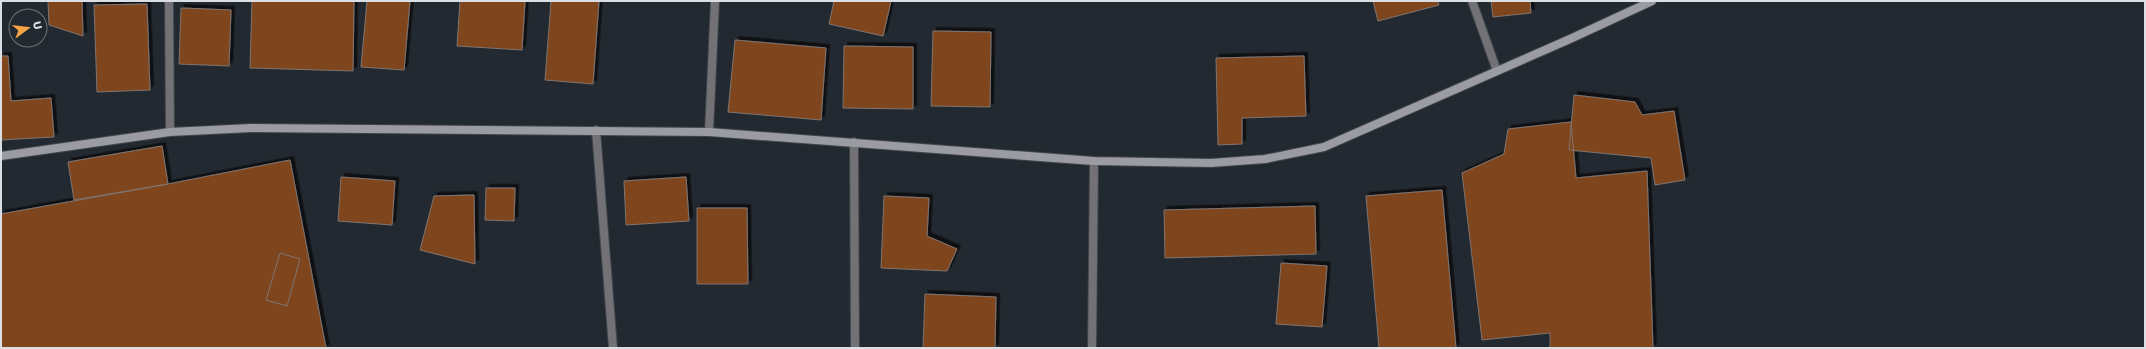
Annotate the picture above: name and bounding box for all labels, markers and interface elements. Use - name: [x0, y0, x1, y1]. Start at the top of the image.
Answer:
- north arrow: [8, 8, 48, 48]
- text: U: [31, 20, 45, 31]

